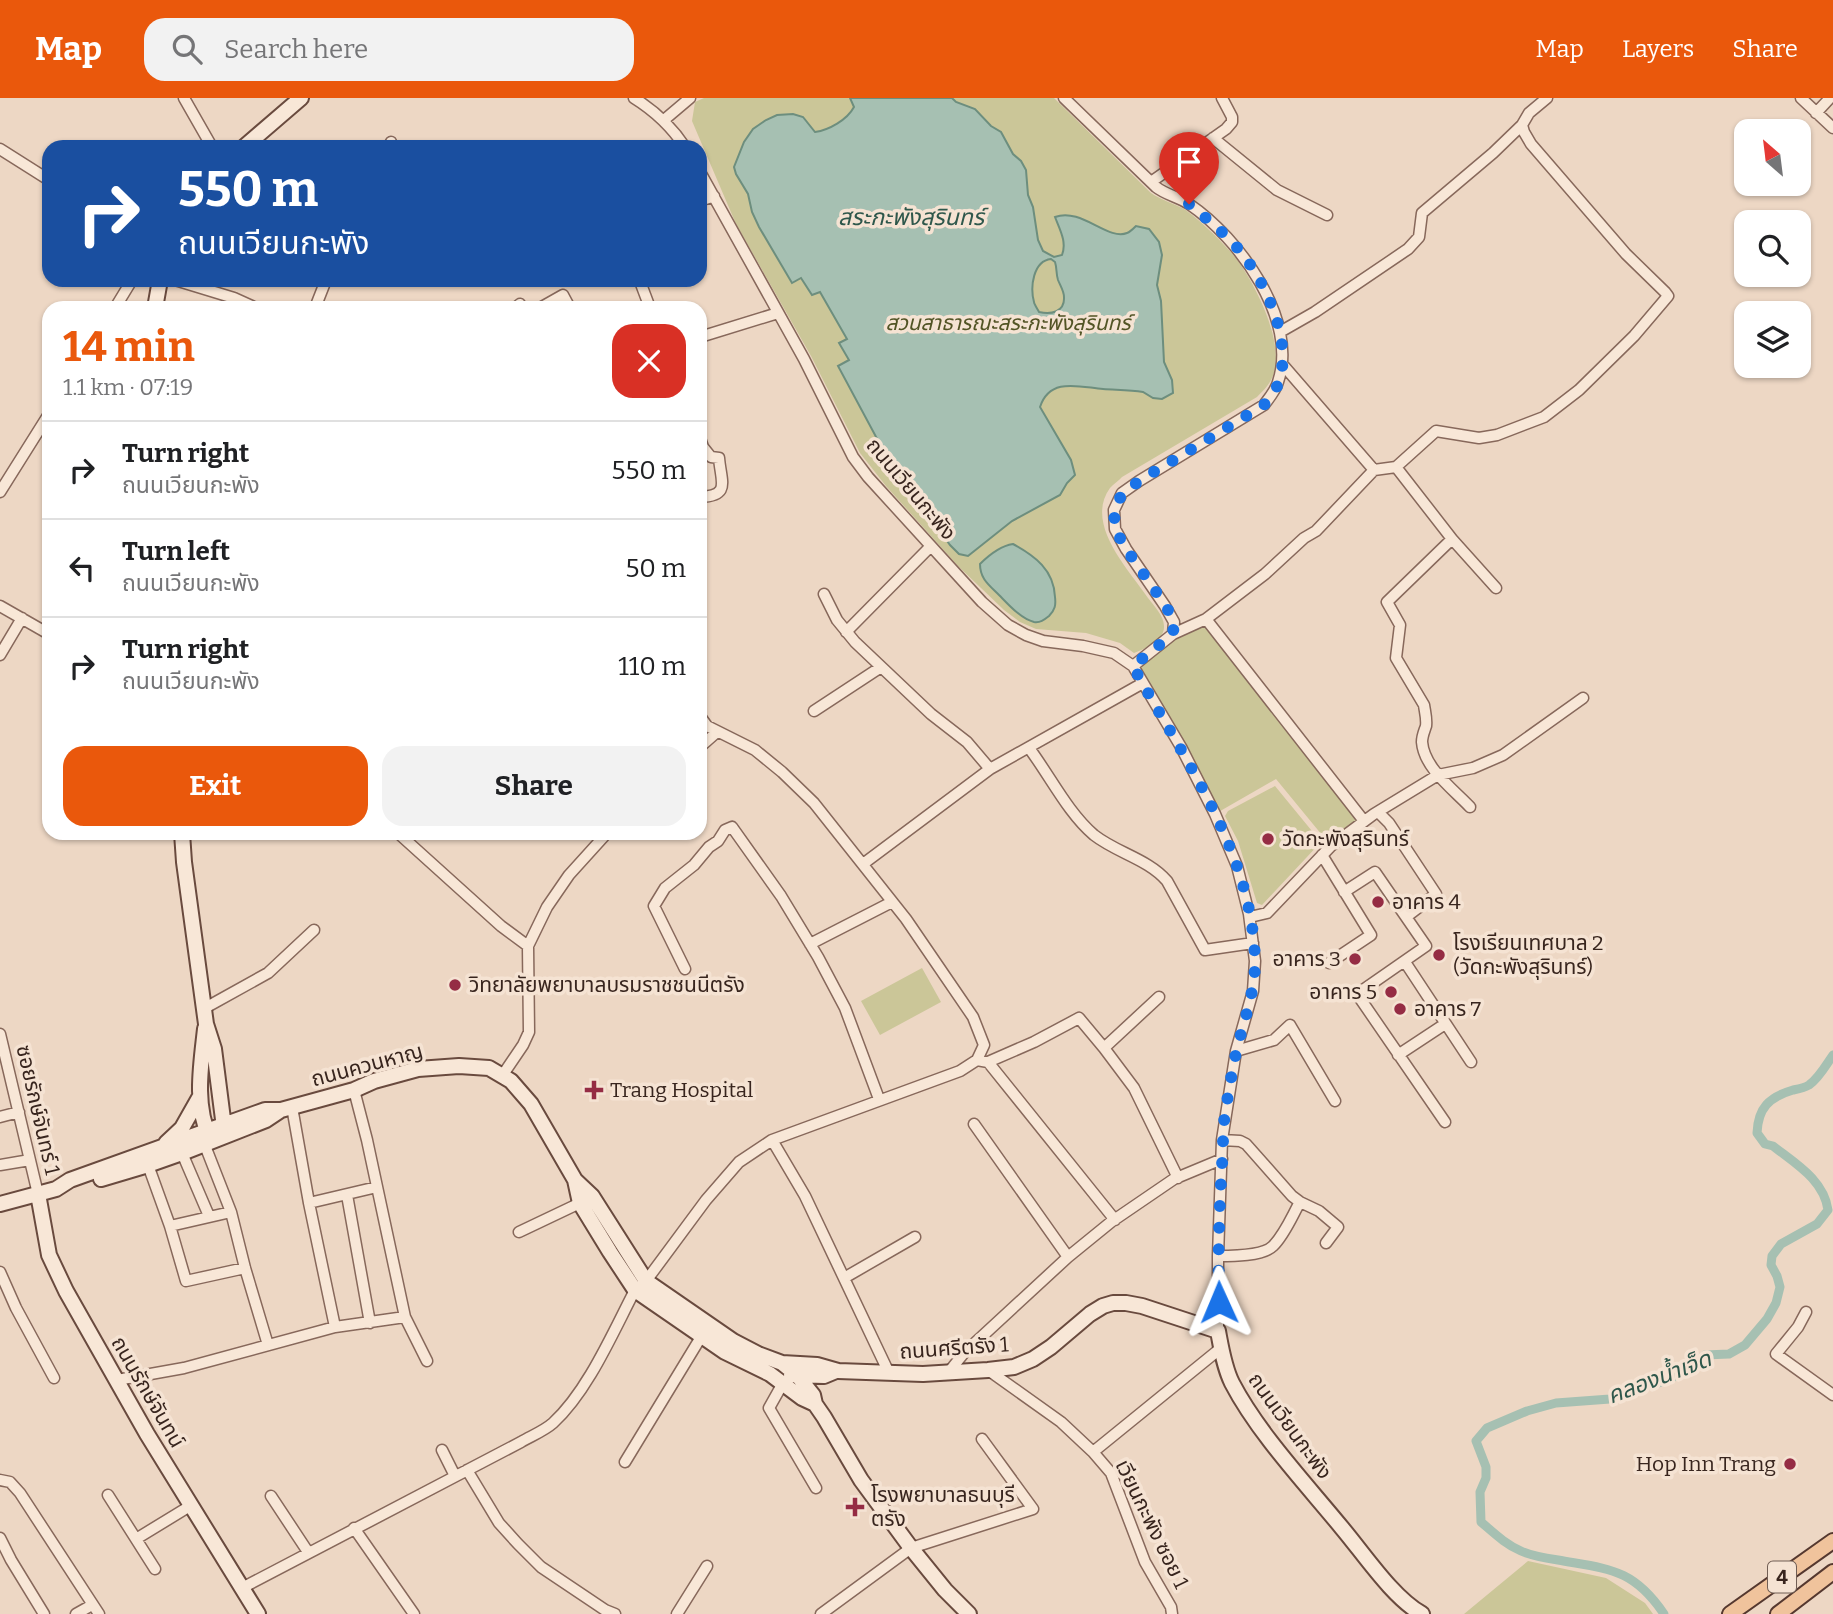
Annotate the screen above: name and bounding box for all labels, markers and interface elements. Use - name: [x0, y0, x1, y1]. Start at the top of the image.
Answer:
- search box: [144, 18, 634, 81]
- text: Map: [35, 29, 102, 69]
- icon: search: [168, 30, 206, 68]
- text: Search here: [224, 34, 368, 65]
- text: Map: [1536, 35, 1584, 63]
- text: Layers: [1622, 35, 1694, 63]
- text: Share: [1732, 35, 1798, 63]
- north arrow: [1734, 119, 1811, 196]
- map controls: [1734, 119, 1811, 378]
- pin: [1159, 132, 1219, 204]
- icon: arrive: [1170, 143, 1208, 181]
- text: 550 m: [178, 160, 318, 219]
- icon: right: [63, 168, 154, 259]
- water label: สระกะพังสุรินทร์: [838, 203, 989, 231]
- button: search: [1734, 210, 1811, 287]
- text: ถนนเวียนกะพัง: [178, 224, 369, 262]
- button: layers: [1734, 301, 1811, 378]
- park label: สวนสาธารณะสระกะพังสุรินทร์: [885, 310, 1136, 336]
- text: 14 min: [63, 322, 195, 372]
- button: close: [612, 324, 686, 398]
- text: 1.1 km · 07:19: [63, 373, 193, 401]
- street label: ถนนเวียนกะพัง: [861, 433, 961, 545]
- text: Turn right: [122, 438, 249, 469]
- icon: right: [63, 451, 101, 489]
- text: 550 m: [612, 455, 686, 486]
- text: ถนนเวียนกะพัง: [122, 471, 260, 499]
- text: Turn left: [122, 536, 230, 567]
- icon: left: [63, 549, 101, 587]
- text: 50 m: [625, 553, 686, 584]
- text: ถนนเวียนกะพัง: [122, 569, 260, 597]
- text: Turn right: [122, 634, 249, 665]
- icon: right: [63, 647, 101, 685]
- text: 110 m: [618, 651, 686, 682]
- text: ถนนเวียนกะพัง: [122, 667, 260, 695]
- button: Exit: [63, 746, 368, 826]
- button: Share: [382, 746, 686, 826]
- place label: วัดกะพังสุรินทร์: [1282, 826, 1410, 852]
- marker: วัดกะพังสุรินทร์: [1260, 831, 1276, 847]
- place label: อาคาร 4: [1392, 889, 1461, 915]
- marker: อาคาร 4: [1370, 894, 1386, 910]
- place label: โรงเรียนเทศบาล 2 (วัดกะพังสุรินทร์): [1453, 930, 1603, 980]
- place label: อาคาร 3: [1273, 946, 1341, 972]
- marker: โรงเรียนเทศบาล 2 (วัดกะพังสุรินทร์): [1431, 947, 1447, 963]
- marker: อาคาร 3: [1347, 951, 1363, 967]
- place label: วิทยาลัยพยาบาลบรมราชชนนีตรัง: [469, 972, 745, 998]
- marker: วิทยาลัยพยาบาลบรมราชชนนีตรัง: [447, 977, 463, 993]
- place label: อาคาร 5: [1309, 979, 1377, 1005]
- marker: อาคาร 5: [1383, 984, 1399, 1000]
- place label: อาคาร 7: [1414, 996, 1481, 1022]
- marker: อาคาร 7: [1392, 1001, 1408, 1017]
- street label: ถนนควนหาญ: [308, 1038, 426, 1092]
- street label: ซอยรักษ์จันทร์ 1: [10, 1043, 66, 1178]
- place label: Trang Hospital: [610, 1077, 753, 1103]
- marker: Trang Hospital: [584, 1080, 604, 1100]
- position arrow: [1182, 1265, 1256, 1339]
- street label: ถนนศรีตรัง 1: [899, 1331, 1010, 1365]
- street label: ถนนรักษ์จันทน์: [106, 1332, 190, 1452]
- water label: คลองน้ำเจ็ด: [1602, 1342, 1716, 1410]
- street label: ถนนเวียนกะพัง: [1243, 1368, 1337, 1484]
- place label: Hop Inn Trang: [1636, 1451, 1776, 1477]
- street label: เวียนกะพัง ซอย 1: [1110, 1455, 1195, 1593]
- marker: Hop Inn Trang: [1782, 1456, 1798, 1472]
- place label: โรงพยาบาลธนบุรี ตรัง: [871, 1482, 1015, 1532]
- marker: โรงพยาบาลธนบุรี ตรัง: [845, 1497, 865, 1517]
- road number: 4: [1768, 1562, 1796, 1592]

